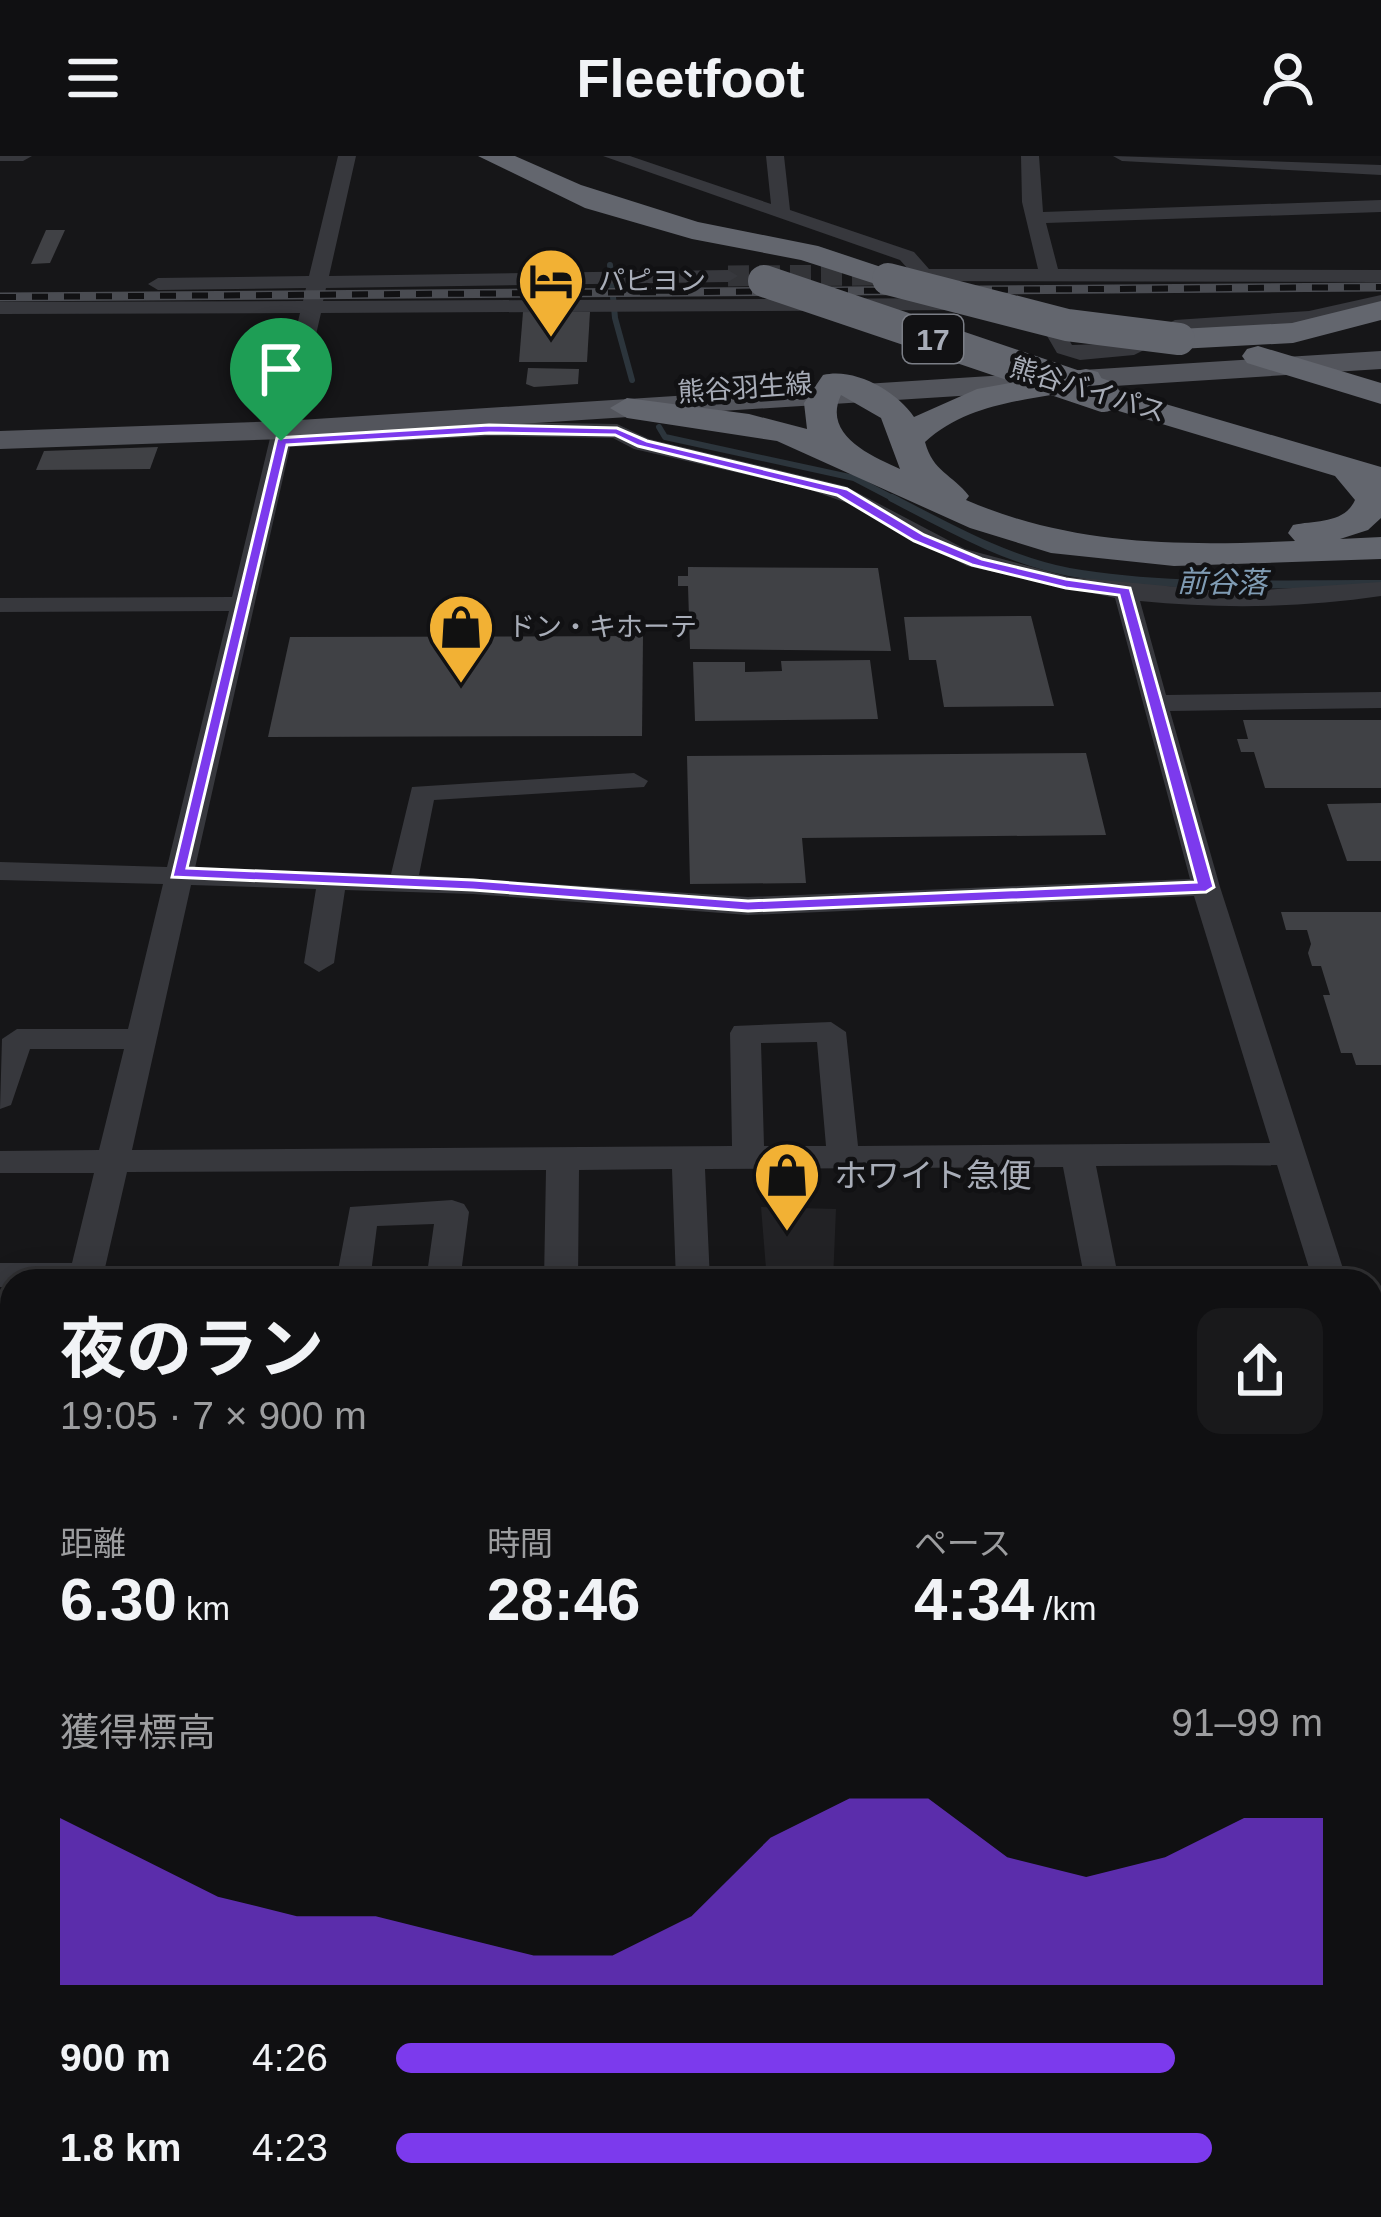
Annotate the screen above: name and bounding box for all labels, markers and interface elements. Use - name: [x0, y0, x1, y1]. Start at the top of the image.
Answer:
- icon: menu: [60, 45, 126, 111]
- icon: person: [1255, 45, 1321, 111]
- text: Fleetfoot: [577, 48, 804, 108]
- hotel icon: パピヨン: [516, 246, 586, 340]
- place label: パピヨン: [598, 266, 706, 296]
- road number: 17: [903, 315, 963, 363]
- pin: [230, 318, 332, 441]
- icon: arrive: [248, 336, 314, 402]
- street label: 熊谷バイパス: [1006, 352, 1170, 428]
- street label: 熊谷羽生線: [677, 368, 813, 408]
- water label: 前谷落: [1177, 565, 1271, 599]
- shop icon: ドン・キホーテ: [426, 592, 496, 686]
- place label: ドン・キホーテ: [508, 612, 697, 642]
- shop icon: ホワイト急便: [752, 1140, 822, 1234]
- place label: ホワイト急便: [834, 1157, 1032, 1194]
- button: share: [1197, 1308, 1323, 1434]
- text: 夜のラン: [60, 1312, 324, 1386]
- text: 19:05 · 7 × 900 m: [60, 1394, 367, 1437]
- text: 距離: [60, 1525, 126, 1562]
- text: 時間: [487, 1525, 553, 1562]
- text: ペース: [914, 1525, 1011, 1562]
- text: 6.30: [60, 1566, 177, 1633]
- text: 28:46: [487, 1566, 640, 1633]
- text: 4:34: [914, 1566, 1034, 1633]
- text: km: [177, 1590, 230, 1627]
- text: /km: [1034, 1590, 1096, 1627]
- text: 91–99 m: [1171, 1701, 1323, 1744]
- text: 獲得標高: [60, 1711, 216, 1754]
- text: 900 m: [60, 2036, 171, 2079]
- text: 4:26: [252, 2036, 328, 2079]
- text: 1.8 km: [60, 2126, 181, 2169]
- text: 4:23: [252, 2126, 328, 2169]

